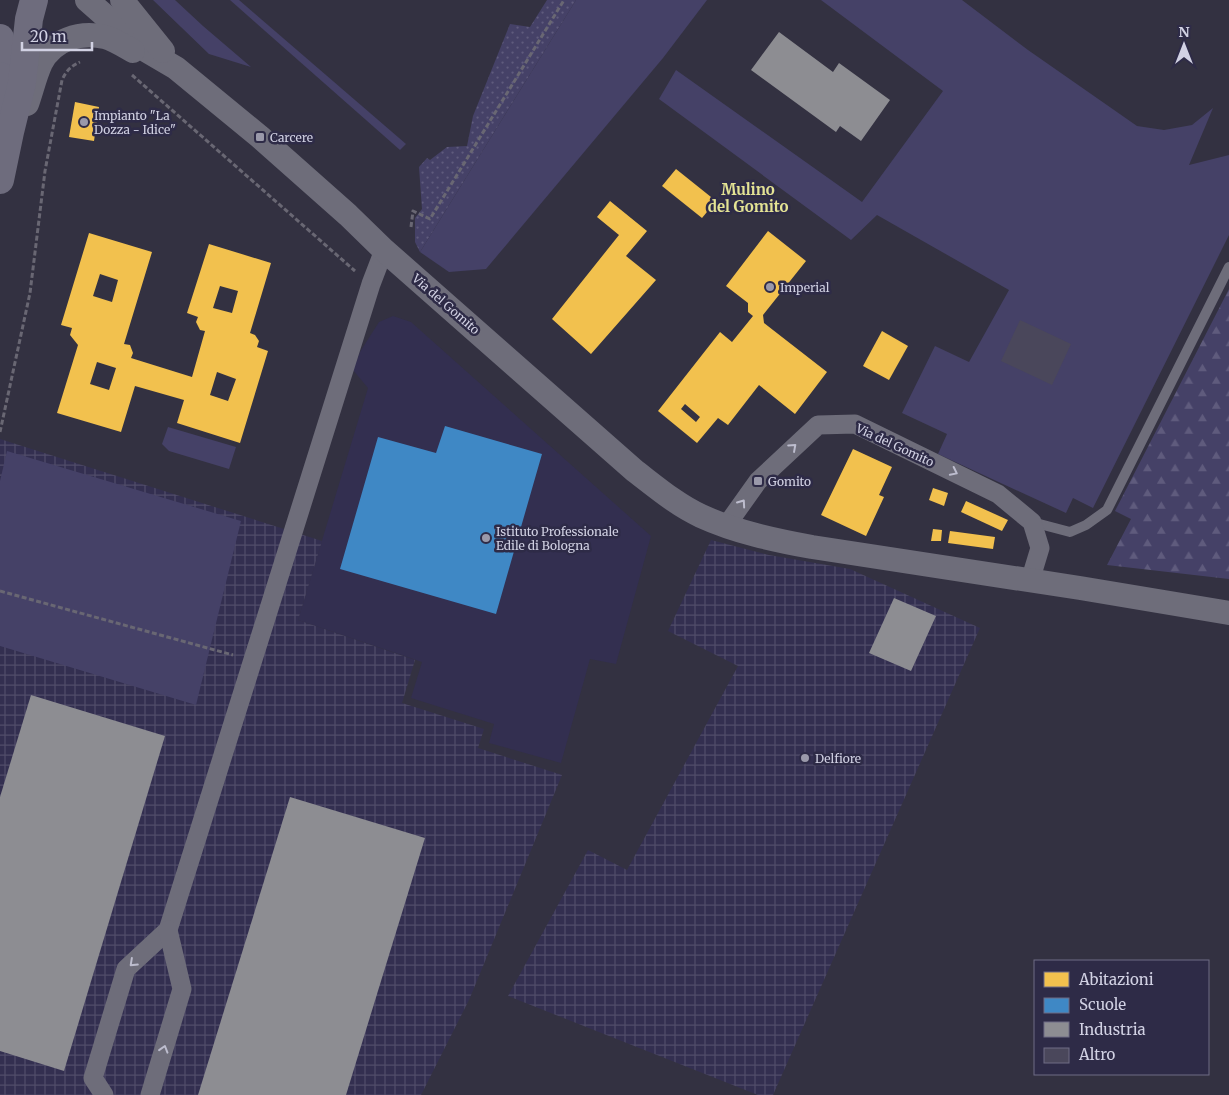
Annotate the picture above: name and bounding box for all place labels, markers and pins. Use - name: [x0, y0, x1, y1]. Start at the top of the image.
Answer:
- place label: Impianto "La Dozza - Idice": [94, 108, 176, 137]
- marker: Impianto "La Dozza - Idice": [78, 116, 90, 128]
- place label: Carcere: [270, 130, 313, 145]
- marker: Carcere: [254, 131, 266, 143]
- place label: Imperial: [780, 280, 830, 295]
- marker: Imperial: [764, 281, 776, 293]
- place label: Gomito: [768, 474, 811, 489]
- marker: Gomito: [752, 475, 764, 487]
- place label: Istituto Professionale Edile di Bologna: [496, 524, 618, 553]
- marker: Istituto Professionale Edile di Bologna: [480, 532, 492, 544]
- place label: Delfiore: [815, 751, 861, 766]
- marker: Delfiore: [799, 752, 811, 764]

